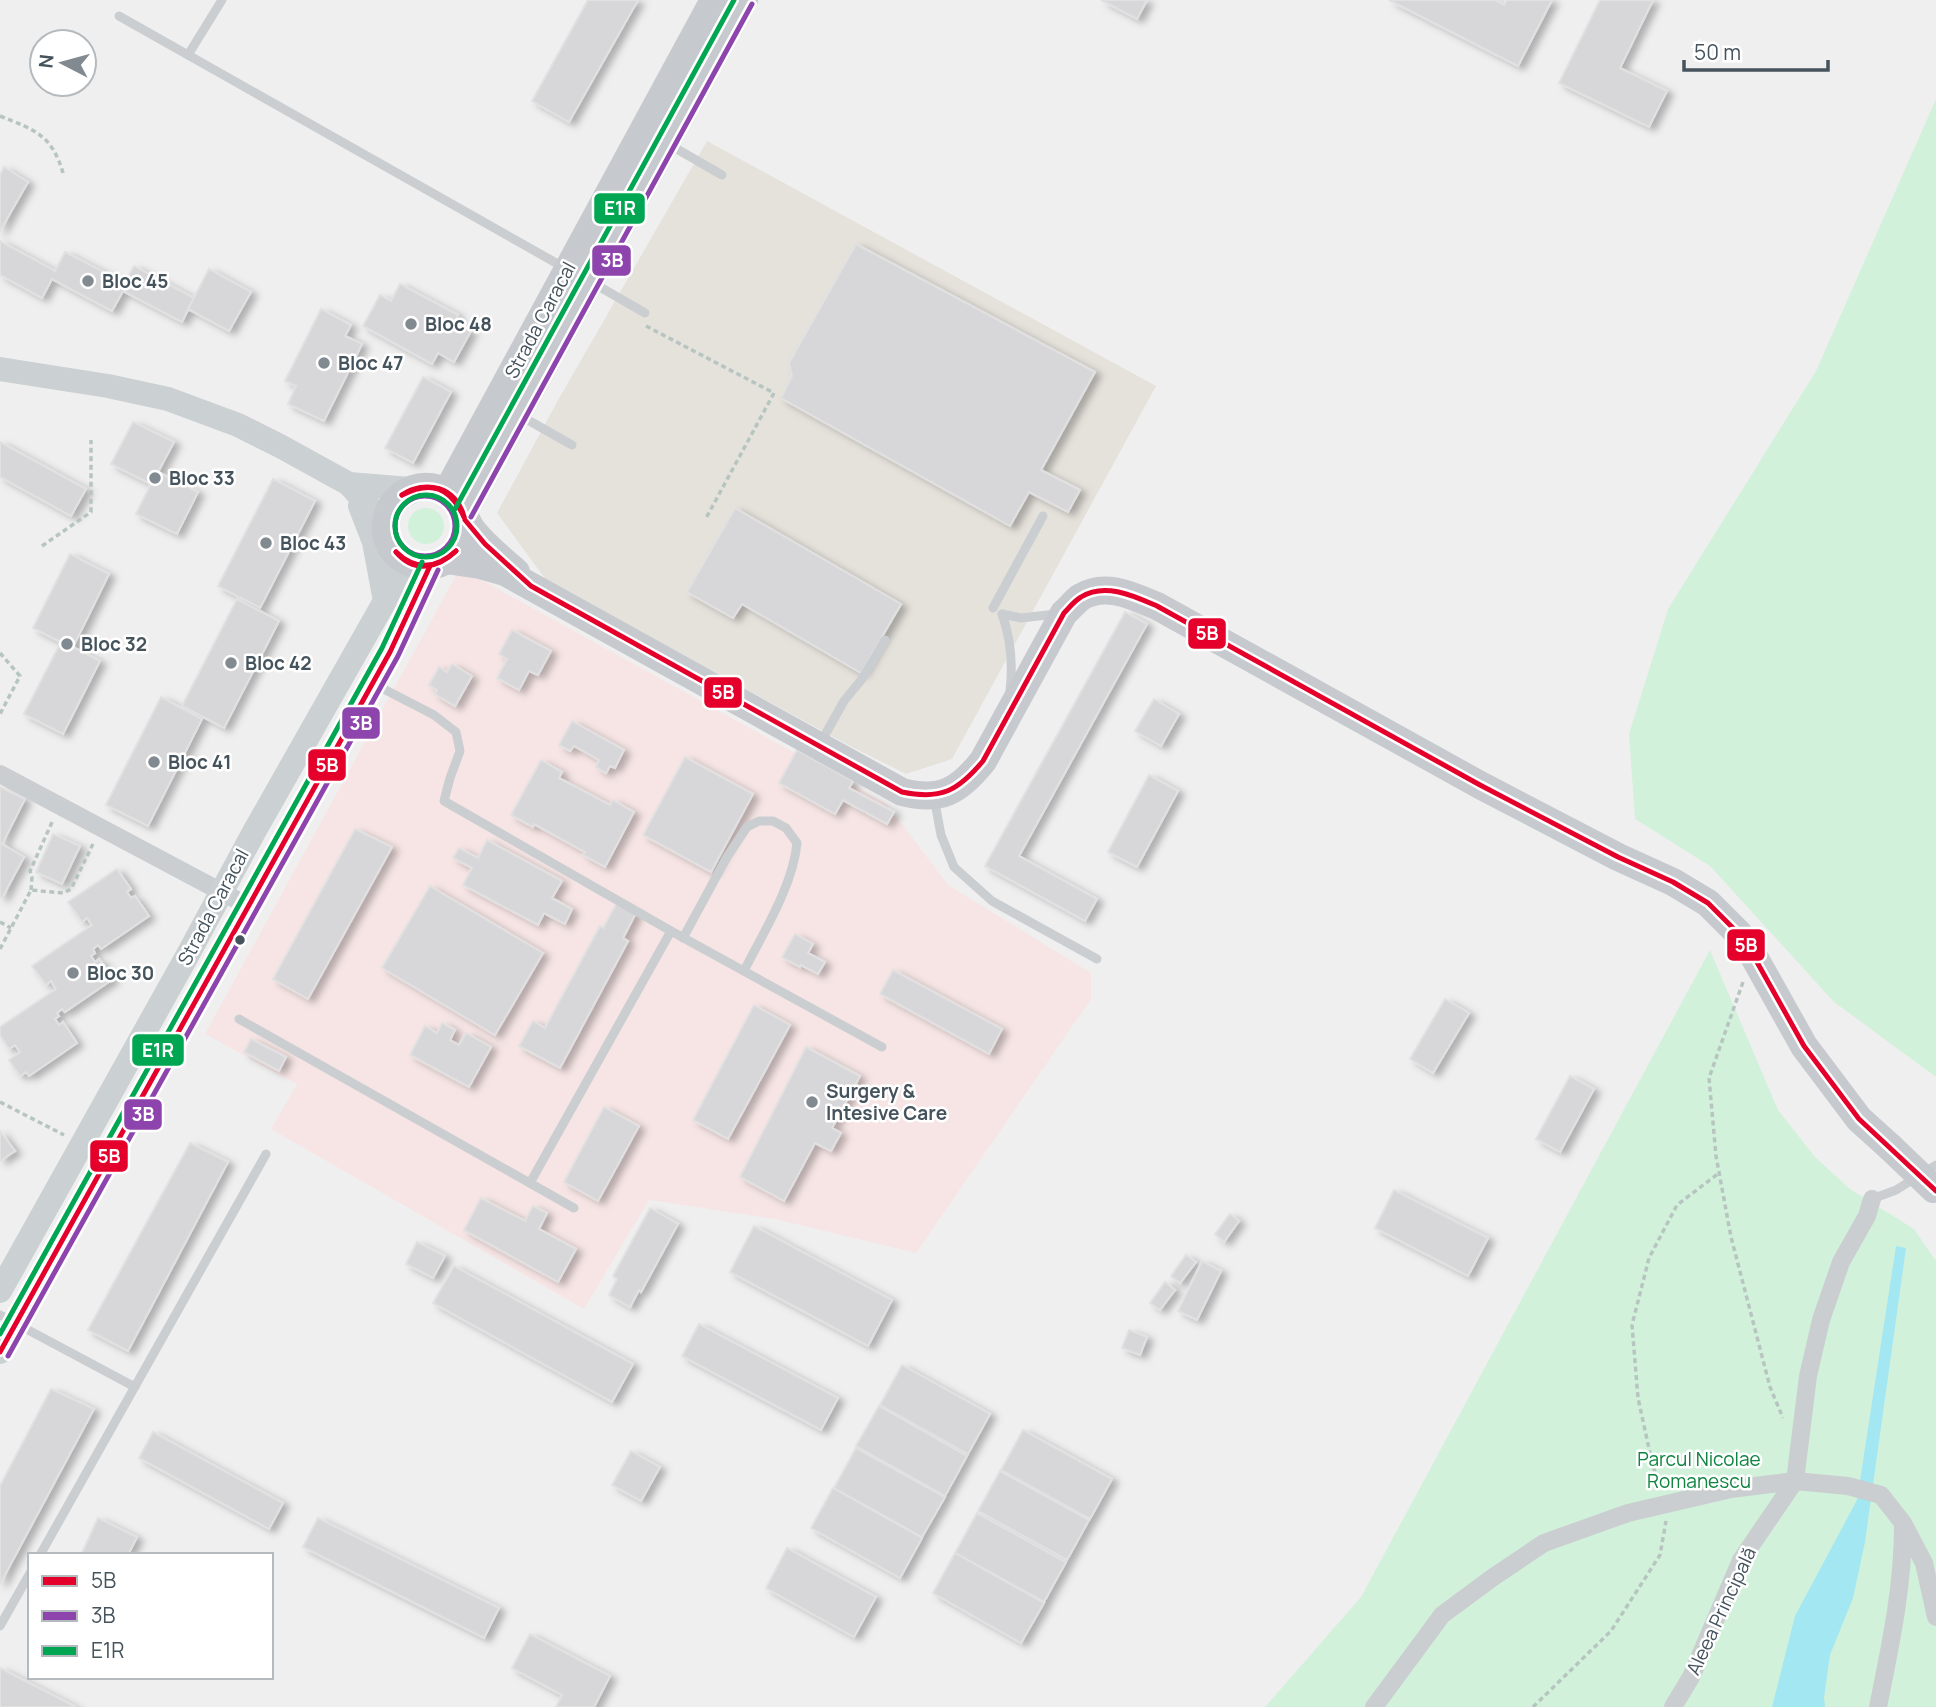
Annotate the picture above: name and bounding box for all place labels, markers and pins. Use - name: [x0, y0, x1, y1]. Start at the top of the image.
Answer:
- place label: Bloc 45: [102, 268, 169, 294]
- marker: Bloc 45: [80, 273, 96, 289]
- place label: Bloc 48: [425, 311, 492, 337]
- marker: Bloc 48: [403, 316, 419, 332]
- place label: Bloc 47: [338, 350, 404, 376]
- marker: Bloc 47: [316, 355, 332, 371]
- place label: Bloc 33: [169, 465, 235, 491]
- marker: Bloc 33: [147, 470, 163, 486]
- place label: Bloc 43: [280, 530, 346, 556]
- marker: Bloc 43: [258, 535, 274, 551]
- place label: Bloc 32: [81, 631, 147, 657]
- marker: Bloc 32: [59, 636, 75, 652]
- place label: Bloc 42: [245, 650, 312, 676]
- marker: Bloc 42: [223, 655, 239, 671]
- place label: Bloc 41: [168, 749, 232, 775]
- marker: Bloc 41: [146, 754, 162, 770]
- unlabelled marker: [233, 933, 247, 947]
- place label: Bloc 30: [87, 960, 154, 986]
- marker: Bloc 30: [65, 965, 81, 981]
- place label: Surgery & Intesive Care: [826, 1078, 947, 1126]
- marker: Surgery & Intesive Care: [804, 1094, 820, 1110]

